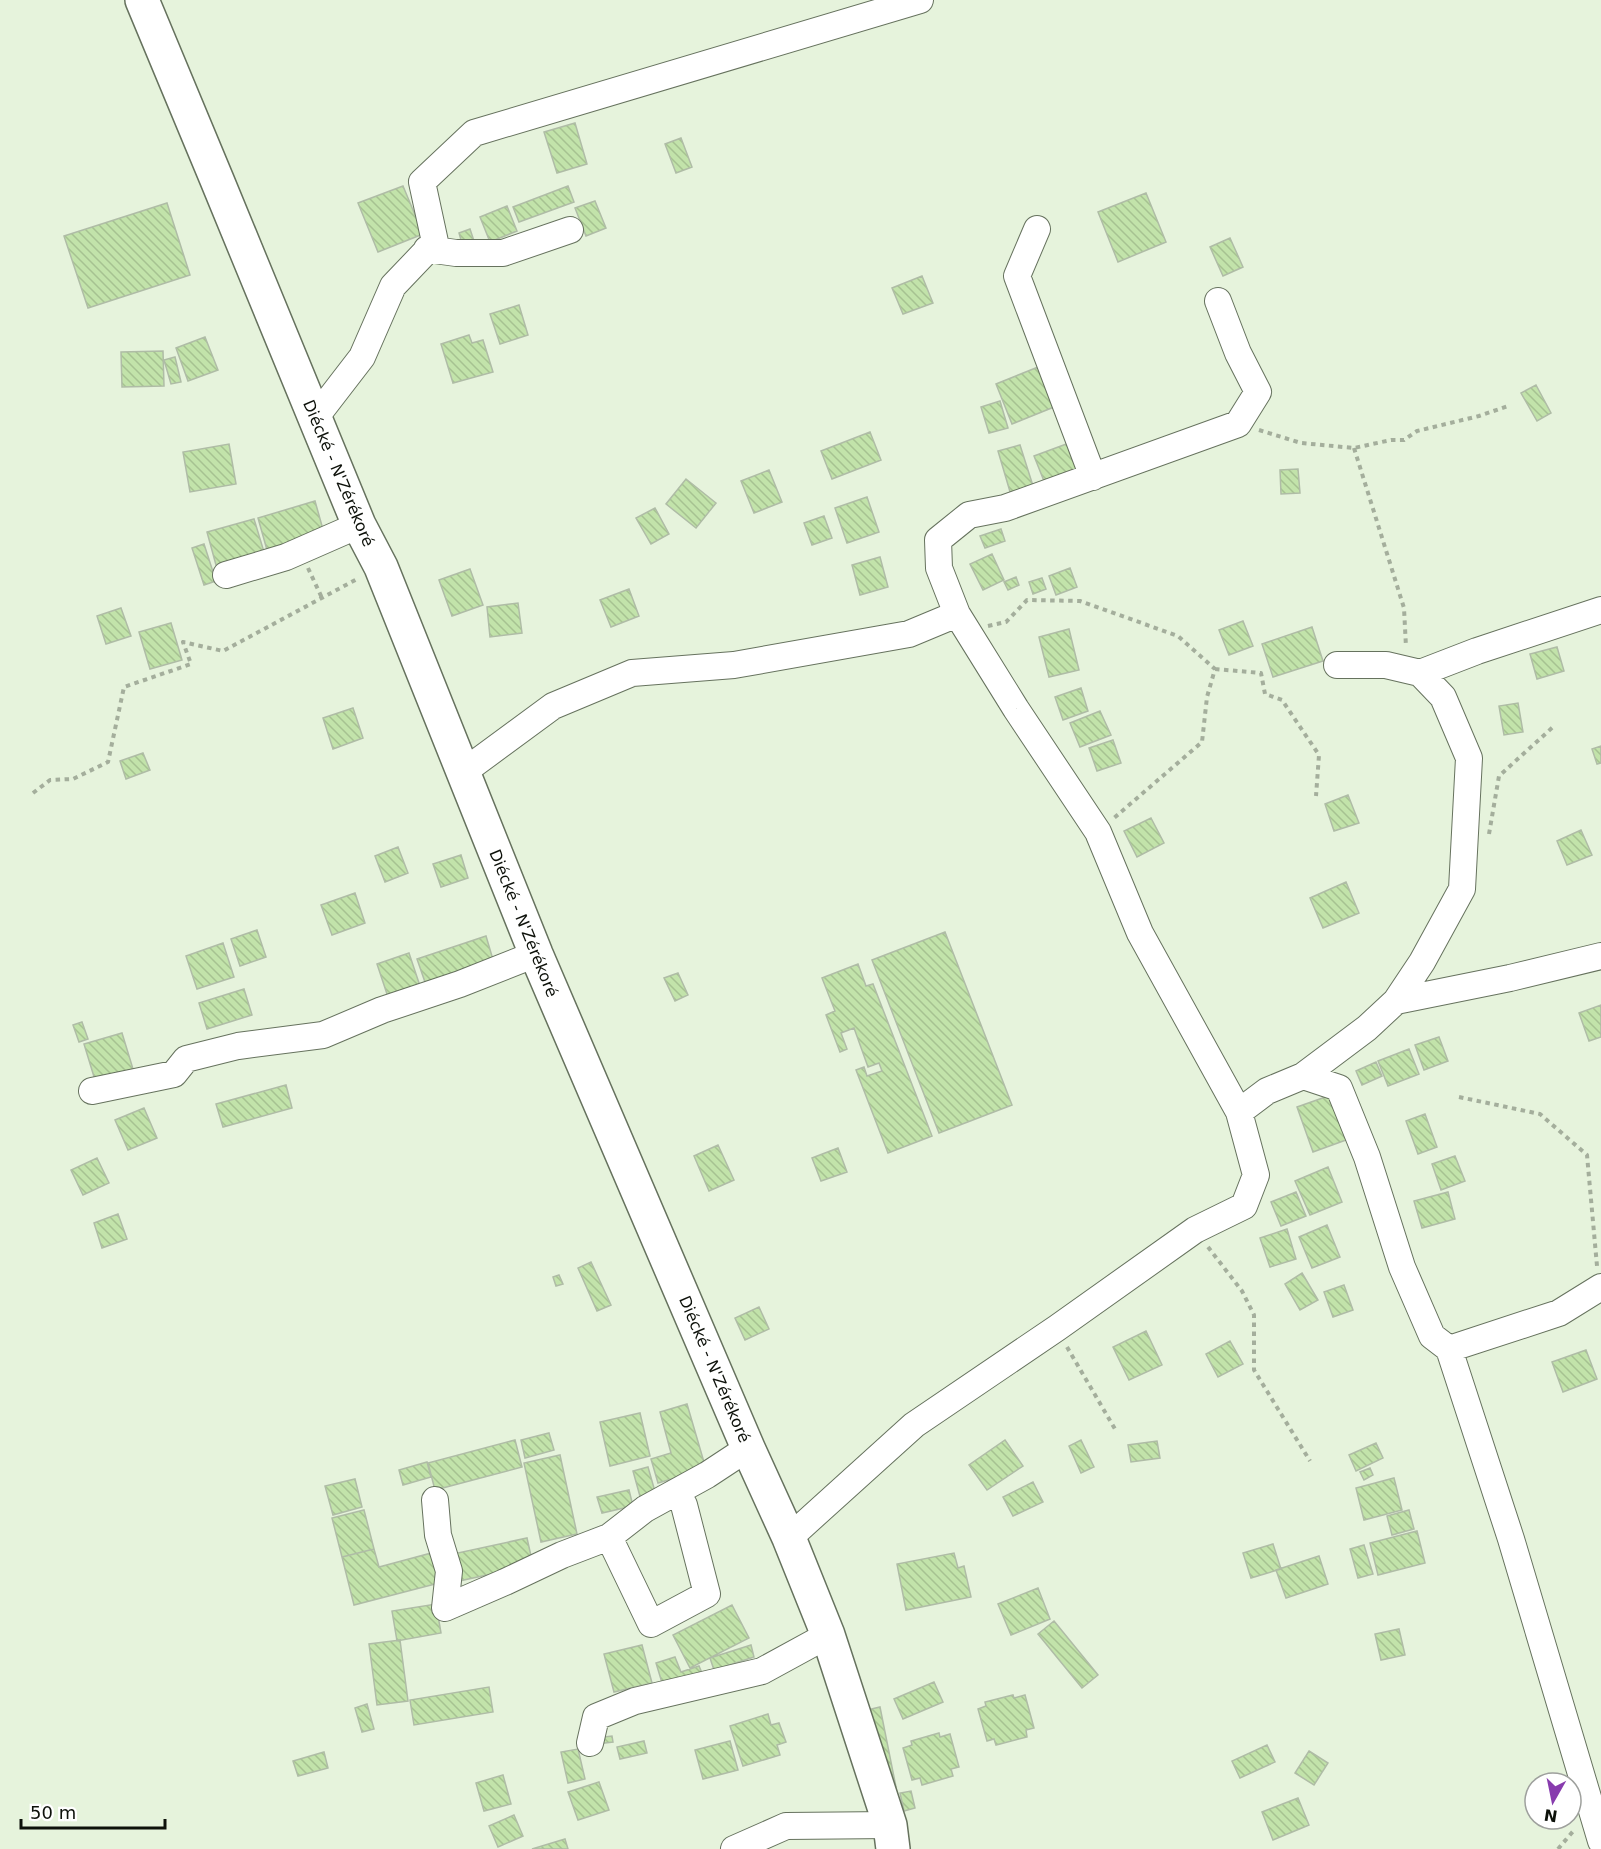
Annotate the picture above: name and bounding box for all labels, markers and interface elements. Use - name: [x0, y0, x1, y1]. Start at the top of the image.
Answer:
- street label: Diécké - N'Zérékoré: [299, 397, 378, 549]
- street label: Diécké - N'Zérékoré: [485, 847, 562, 1000]
- street label: Diécké - N'Zérékoré: [675, 1293, 754, 1445]
- north arrow: [1523, 1771, 1583, 1831]
- scale bar: [21, 1792, 165, 1830]
- text: 50 m: [30, 1802, 76, 1823]
- text: N: [1543, 1805, 1559, 1826]

